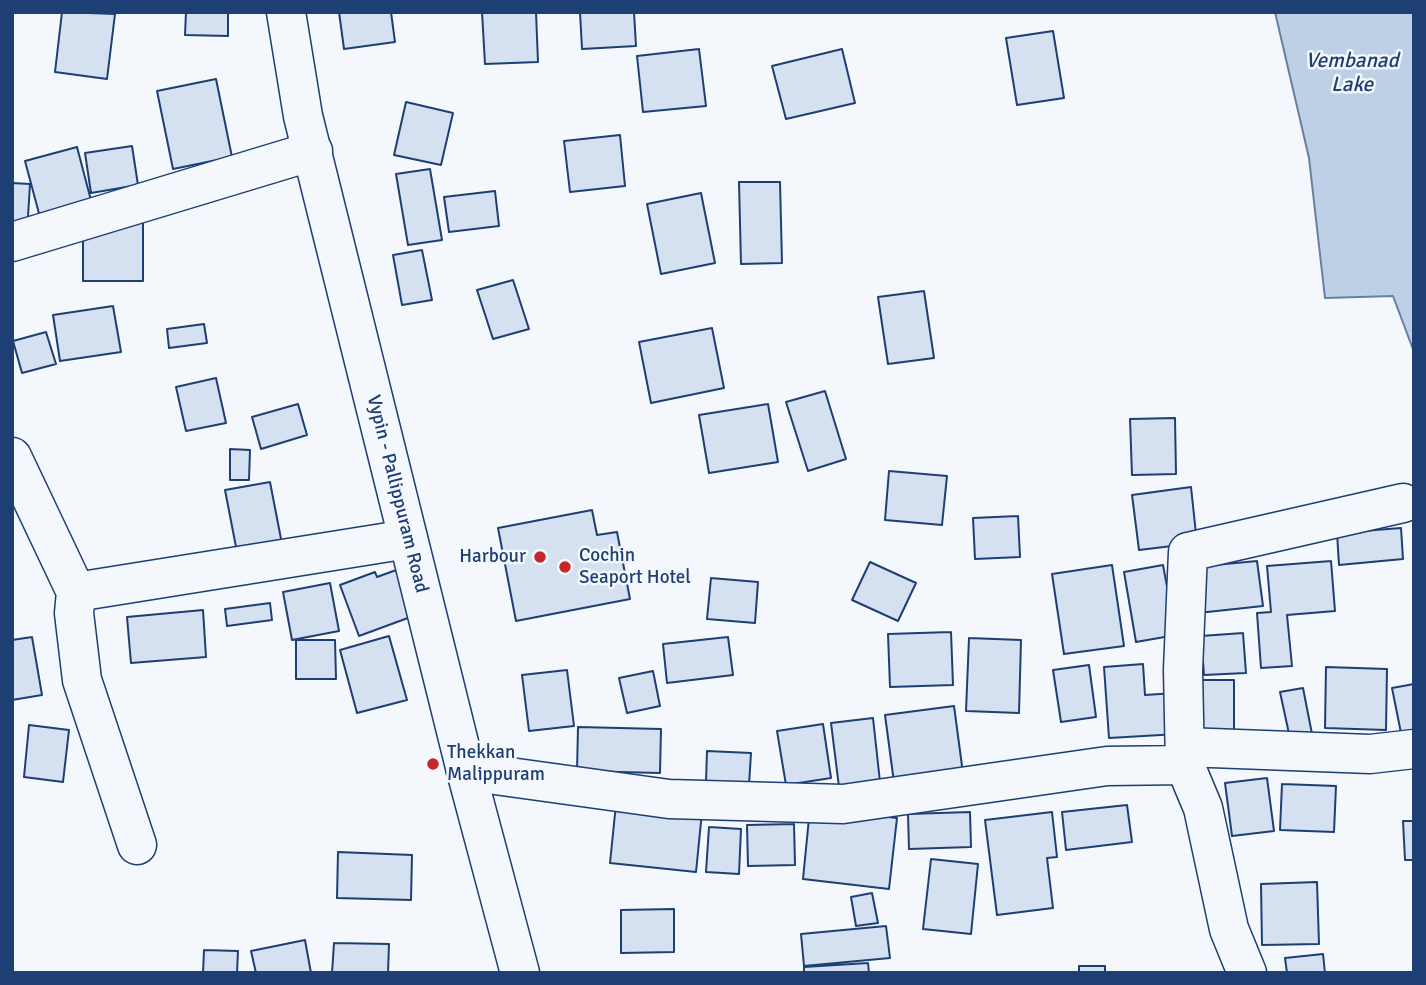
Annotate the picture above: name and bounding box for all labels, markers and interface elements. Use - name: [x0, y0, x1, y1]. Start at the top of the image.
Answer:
- water label: Vembanad Lake: [1305, 48, 1399, 98]
- street label: Vypin - Pallippuram Road: [361, 393, 433, 595]
- place label: Cochin Seaport Hotel: [579, 545, 691, 589]
- place label: Harbour: [459, 546, 526, 568]
- marker: Harbour: [532, 549, 548, 565]
- marker: Cochin Seaport Hotel: [557, 559, 573, 575]
- place label: Thekkan Malippuram: [447, 742, 545, 786]
- marker: Thekkan Malippuram: [425, 756, 441, 772]

